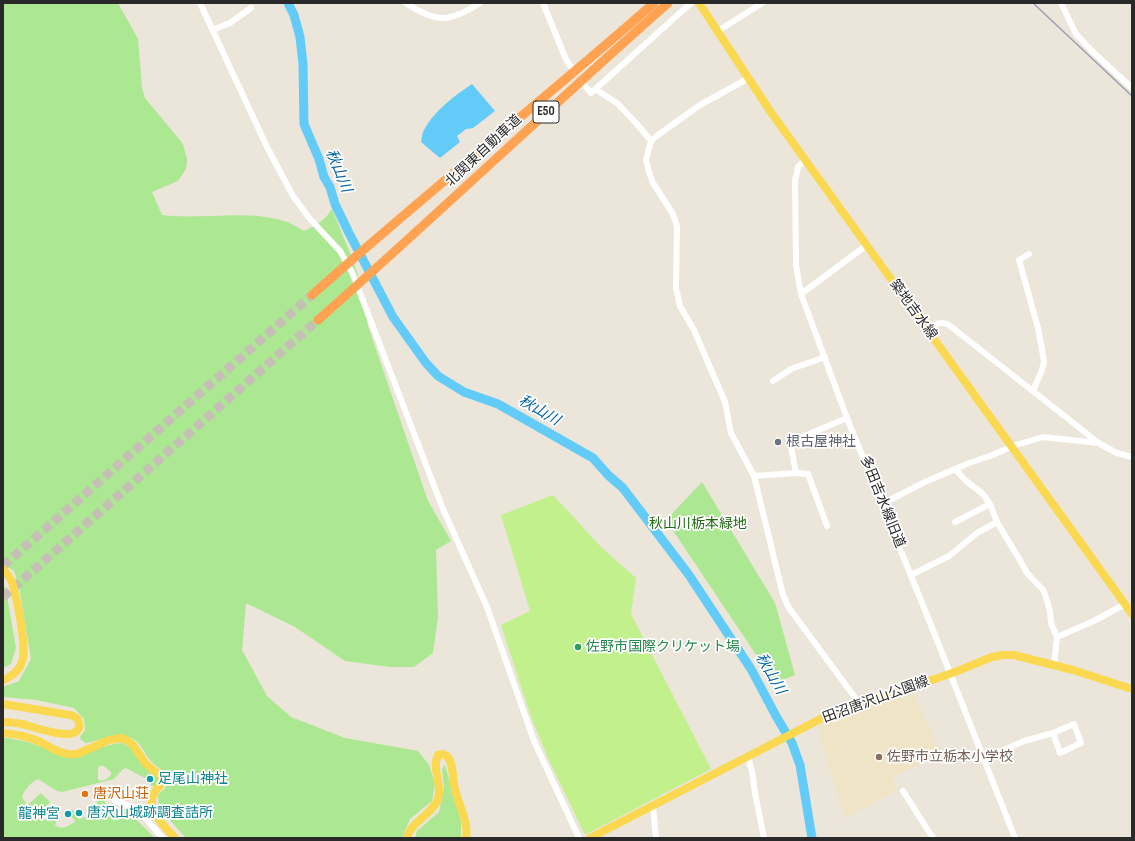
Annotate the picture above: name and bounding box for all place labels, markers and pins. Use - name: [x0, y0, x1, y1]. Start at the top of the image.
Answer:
- place label: 根古屋神社: [786, 434, 856, 450]
- marker: 根古屋神社: [773, 437, 783, 447]
- place label: 佐野市国際クリケット場: [586, 639, 740, 655]
- marker: 佐野市国際クリケット場: [573, 642, 583, 652]
- place label: 佐野市立栃本小学校: [887, 749, 1013, 765]
- marker: 佐野市立栃本小学校: [874, 752, 884, 762]
- place label: 足尾山神社: [158, 771, 228, 787]
- marker: 足尾山神社: [145, 774, 155, 784]
- place label: 唐沢山荘: [93, 786, 149, 802]
- marker: 唐沢山荘: [80, 789, 90, 799]
- place label: 唐沢山城跡調査詰所: [87, 805, 213, 821]
- place label: 龍神宮: [18, 806, 60, 822]
- marker: 唐沢山城跡調査詰所: [74, 808, 84, 818]
- marker: 龍神宮: [63, 809, 73, 819]

